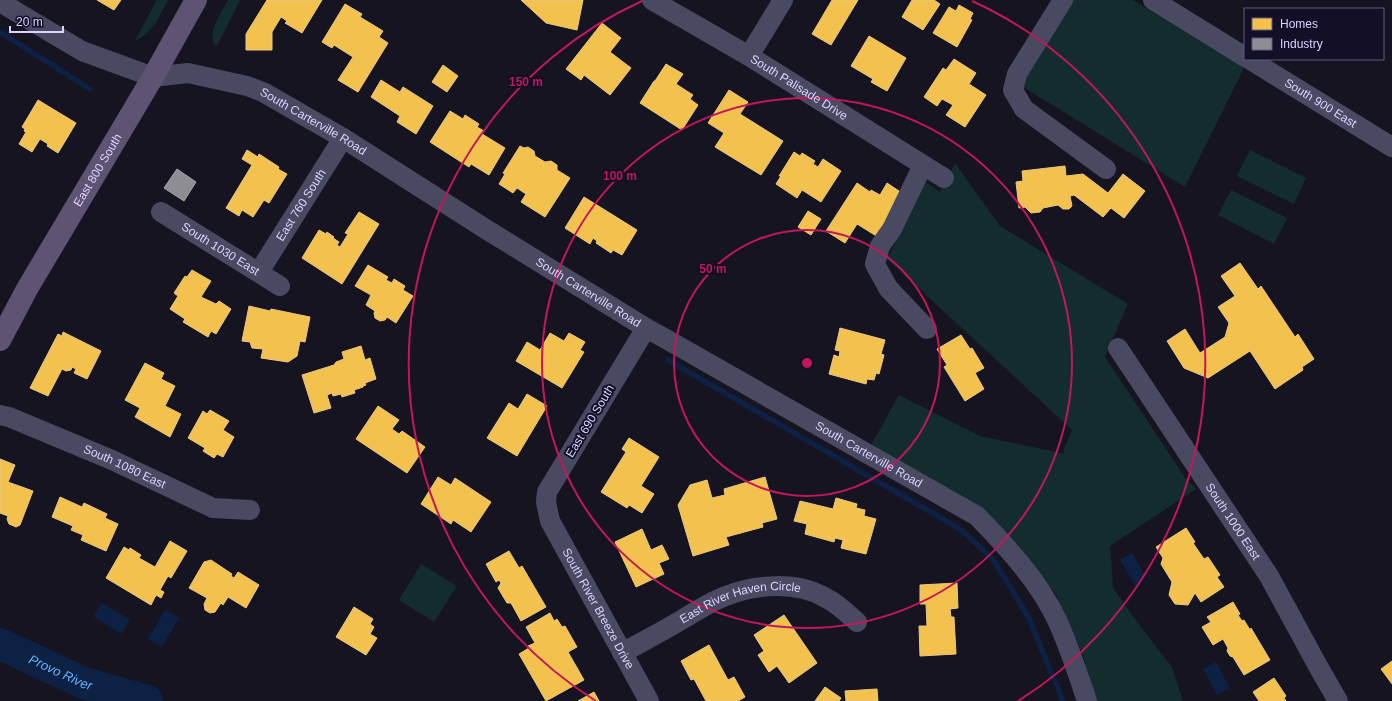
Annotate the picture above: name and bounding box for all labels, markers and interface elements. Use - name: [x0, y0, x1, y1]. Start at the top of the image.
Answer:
- scale bar: [10, 8, 63, 34]
- legend: [1244, 8, 1384, 60]
- text: 20 m: [16, 15, 43, 29]
- text: Homes: [1280, 17, 1318, 31]
- text: Industry: [1280, 37, 1323, 51]
- street label: South Palisade Drive: [748, 52, 851, 123]
- text: 150 m: [509, 75, 543, 89]
- street label: South 900 East: [1282, 76, 1360, 131]
- street label: South Carterville Road: [257, 85, 369, 158]
- street label: East 800 South: [71, 131, 125, 209]
- street label: East 760 South: [273, 167, 329, 244]
- text: 100 m: [603, 169, 637, 183]
- street label: South 1030 East: [179, 220, 262, 279]
- street label: South Carterville Road: [533, 255, 643, 330]
- text: 50 m: [699, 262, 727, 276]
- centre of rings: [800, 356, 814, 370]
- street label: East 690 South: [563, 382, 617, 460]
- street label: South Carterville Road: [813, 418, 925, 490]
- street label: South 1080 East: [81, 442, 169, 492]
- street label: South 1000 East: [1202, 480, 1264, 563]
- street label: South River Breeze Drive: [559, 546, 637, 672]
- street label: East River Haven Circle: [677, 579, 802, 626]
- water label: Provo River: [27, 651, 95, 693]

